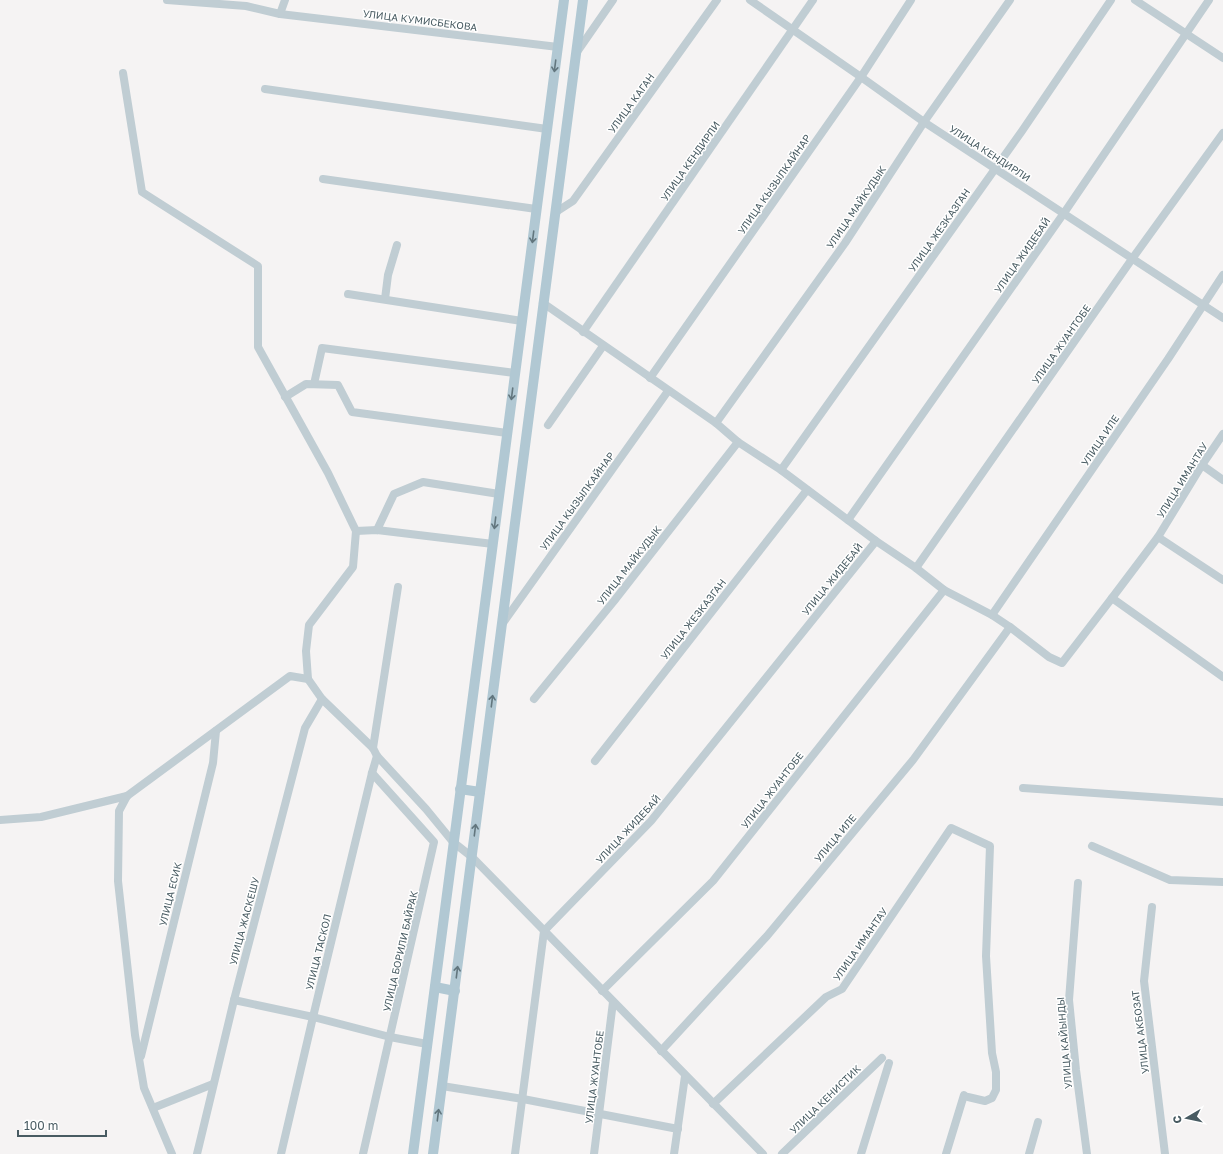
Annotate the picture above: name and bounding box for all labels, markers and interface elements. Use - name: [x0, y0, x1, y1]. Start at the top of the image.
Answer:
- street label: УЛИЦА КУМИСБЕКОВА: [362, 7, 478, 33]
- one-way arrow: [551, 60, 559, 73]
- street label: УЛИЦА КАГАН: [605, 71, 657, 135]
- street label: УЛИЦА КЕНДИРЛИ: [658, 119, 722, 203]
- street label: УЛИЦА КЕНДИРЛИ: [947, 122, 1033, 184]
- street label: УЛИЦА КЫЗЫЛКАЙНАР: [735, 132, 813, 236]
- street label: УЛИЦА МАЙКУДЫК: [824, 163, 888, 251]
- street label: УЛИЦА ЖЕЗКАЗГАН: [906, 186, 972, 274]
- street label: УЛИЦА ЖИДЕБАЙ: [991, 215, 1053, 295]
- one-way arrow: [529, 230, 537, 243]
- street label: УЛИЦА ЖУАНТОБЕ: [1029, 302, 1093, 386]
- one-way arrow: [508, 387, 516, 400]
- street label: УЛИЦА ИЛЕ: [1079, 412, 1121, 468]
- street label: УЛИЦА ИМАНТАУ: [1154, 440, 1210, 520]
- street label: УЛИЦА КЫЗЫЛКАЙНАР: [537, 449, 617, 553]
- one-way arrow: [492, 516, 499, 529]
- street label: УЛИЦА МАЙКУДЫК: [594, 523, 664, 607]
- street label: УЛИЦА ЖИДЕБАЙ: [799, 541, 865, 617]
- street label: УЛИЦА ЖЕЗКАЗГАН: [658, 576, 728, 662]
- one-way arrow: [488, 695, 496, 708]
- street label: УЛИЦА ЖУАНТОБЕ: [738, 749, 806, 831]
- street label: УЛИЦА ЖИДЕБАЙ: [593, 792, 663, 866]
- street label: УЛИЦА ИЛЕ: [811, 812, 859, 864]
- one-way arrow: [471, 824, 479, 837]
- street label: УЛИЦА ЕСИК: [156, 861, 184, 927]
- street label: УЛИЦА ЖАСКЕШУ: [226, 875, 262, 966]
- street label: УЛИЦА БОРИЛИ БАЙРАК: [380, 889, 420, 1013]
- street label: УЛИЦА ИМАНТАУ: [830, 905, 890, 983]
- street label: УЛИЦА ТАСКОЛ: [303, 913, 333, 991]
- one-way arrow: [453, 966, 461, 979]
- street label: УЛИЦА АКБОЗАТ: [1129, 990, 1151, 1074]
- street label: УЛИЦА КАЙЫНДЫ: [1054, 997, 1074, 1089]
- street label: УЛИЦА ЖУАНТОБЕ: [582, 1030, 606, 1124]
- street label: УЛИЦА КЕНИСТИК: [787, 1062, 863, 1136]
- north arrow: [1167, 1098, 1207, 1138]
- one-way arrow: [435, 1109, 442, 1122]
- scale bar: [18, 1112, 106, 1138]
- text: С: [1170, 1115, 1184, 1125]
- text: 100 m: [24, 1118, 58, 1133]

